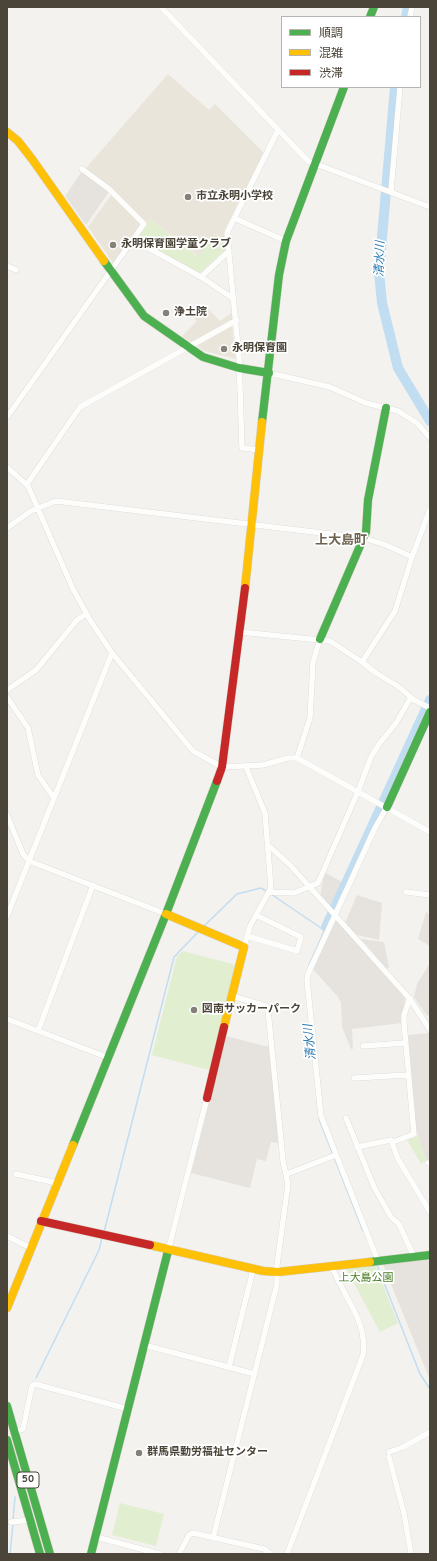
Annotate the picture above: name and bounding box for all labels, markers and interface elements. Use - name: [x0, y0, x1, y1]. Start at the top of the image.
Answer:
- legend: [281, 16, 421, 88]
- text: 順調: [319, 26, 343, 42]
- text: 混雑: [319, 46, 343, 62]
- text: 渋滞: [319, 66, 343, 82]
- place label: 市立永明小学校: [196, 190, 273, 204]
- marker: 市立永明小学校: [183, 192, 193, 202]
- place label: 永明保育園学童クラブ: [121, 238, 231, 252]
- marker: 永明保育園学童クラブ: [108, 240, 118, 250]
- water label: 清水川: [373, 241, 389, 277]
- place label: 浄土院: [174, 306, 207, 320]
- marker: 浄土院: [161, 308, 171, 318]
- place label: 永明保育園: [232, 342, 287, 356]
- marker: 永明保育園: [219, 344, 229, 354]
- district label: 上大島町: [315, 533, 367, 549]
- place label: 図南サッカーパーク: [202, 1003, 301, 1017]
- marker: 図南サッカーパーク: [189, 1005, 199, 1015]
- water label: 清水川: [302, 1023, 320, 1061]
- park label: 上大島公園: [339, 1272, 393, 1286]
- place label: 群馬県勤労福祉センター: [147, 1446, 268, 1460]
- marker: 群馬県勤労福祉センター: [134, 1448, 144, 1458]
- road number: 50: [17, 1472, 39, 1488]

